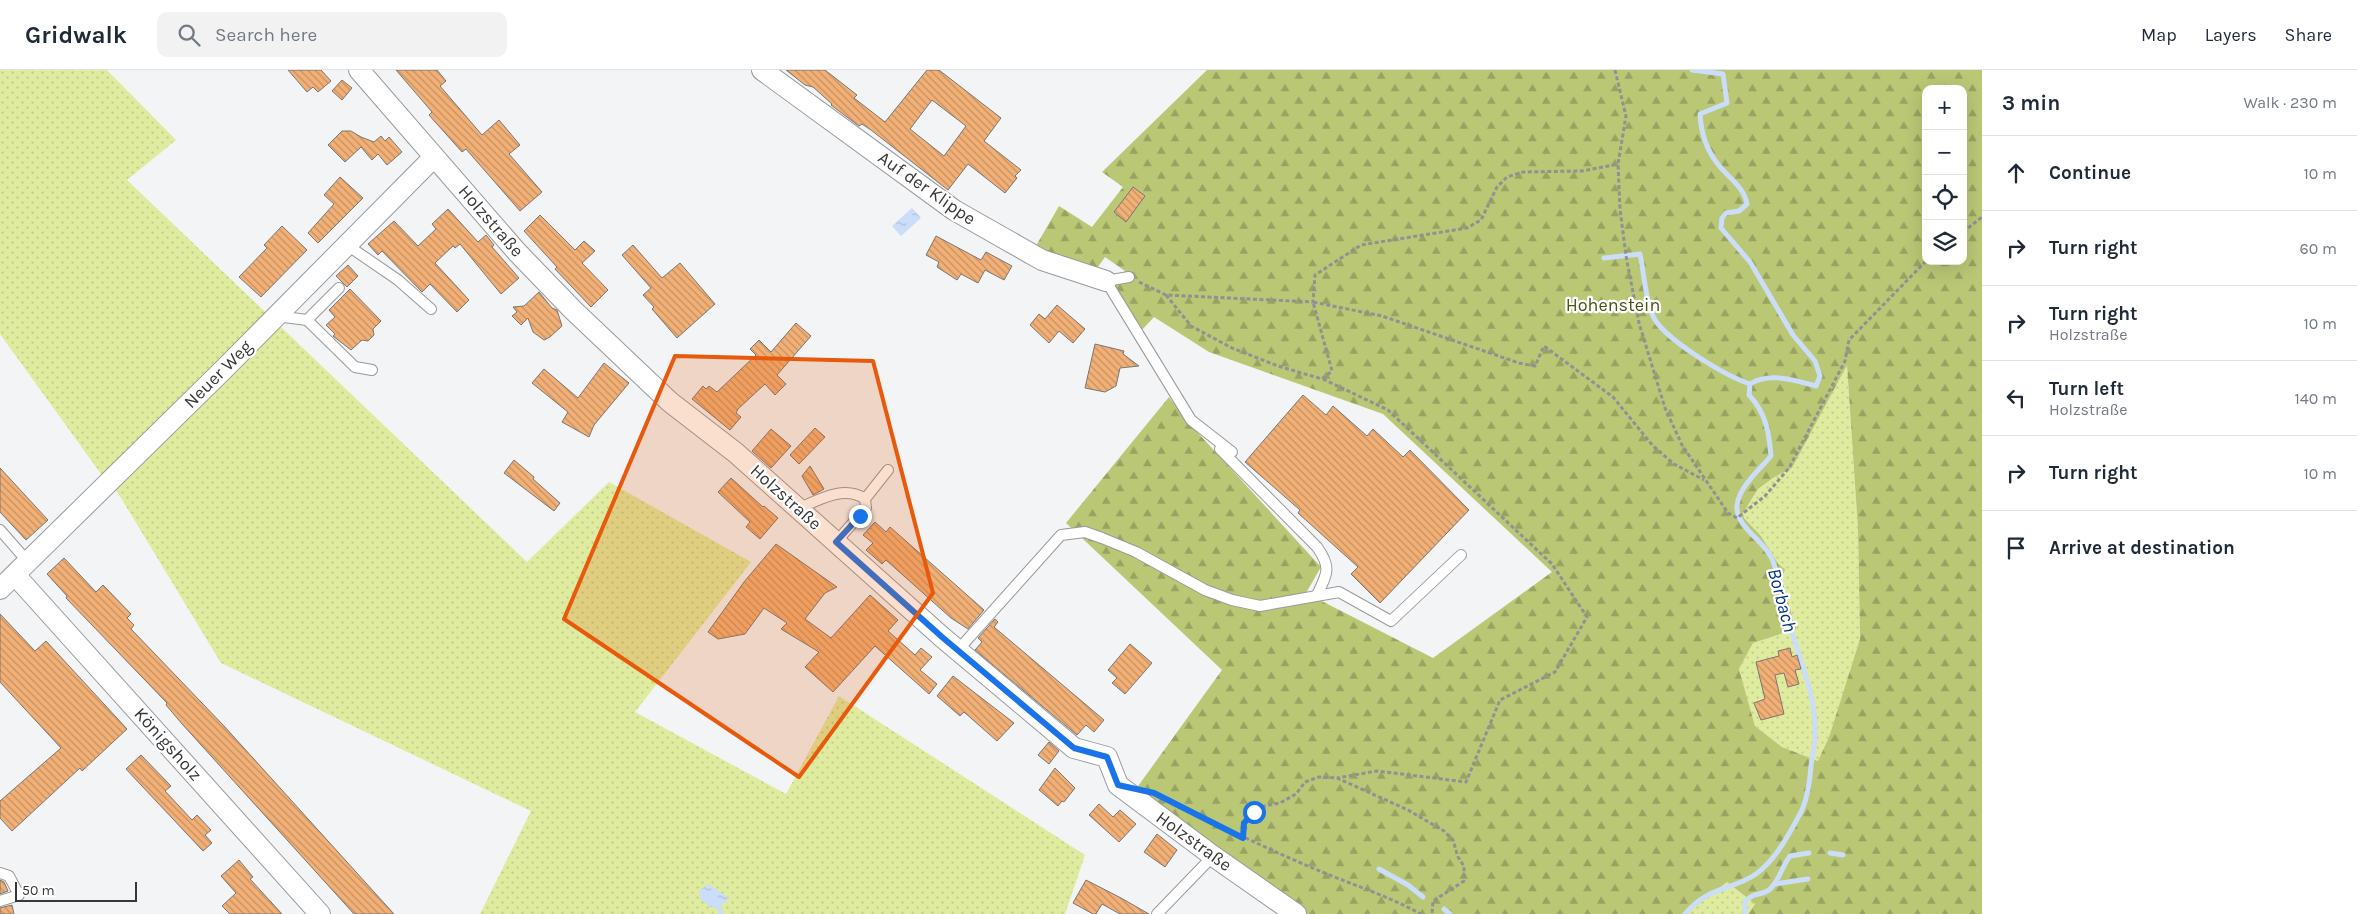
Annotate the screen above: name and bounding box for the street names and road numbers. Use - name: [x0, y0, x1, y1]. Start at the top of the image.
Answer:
- street label: Auf der Klippe: [874, 146, 980, 230]
- street label: Holzstraße: [454, 180, 528, 262]
- street label: Neuer Weg: [179, 335, 257, 413]
- street label: Holzstraße: [746, 459, 826, 535]
- street label: Königsholz: [129, 703, 207, 785]
- street label: Holzstraße: [1152, 806, 1236, 876]

